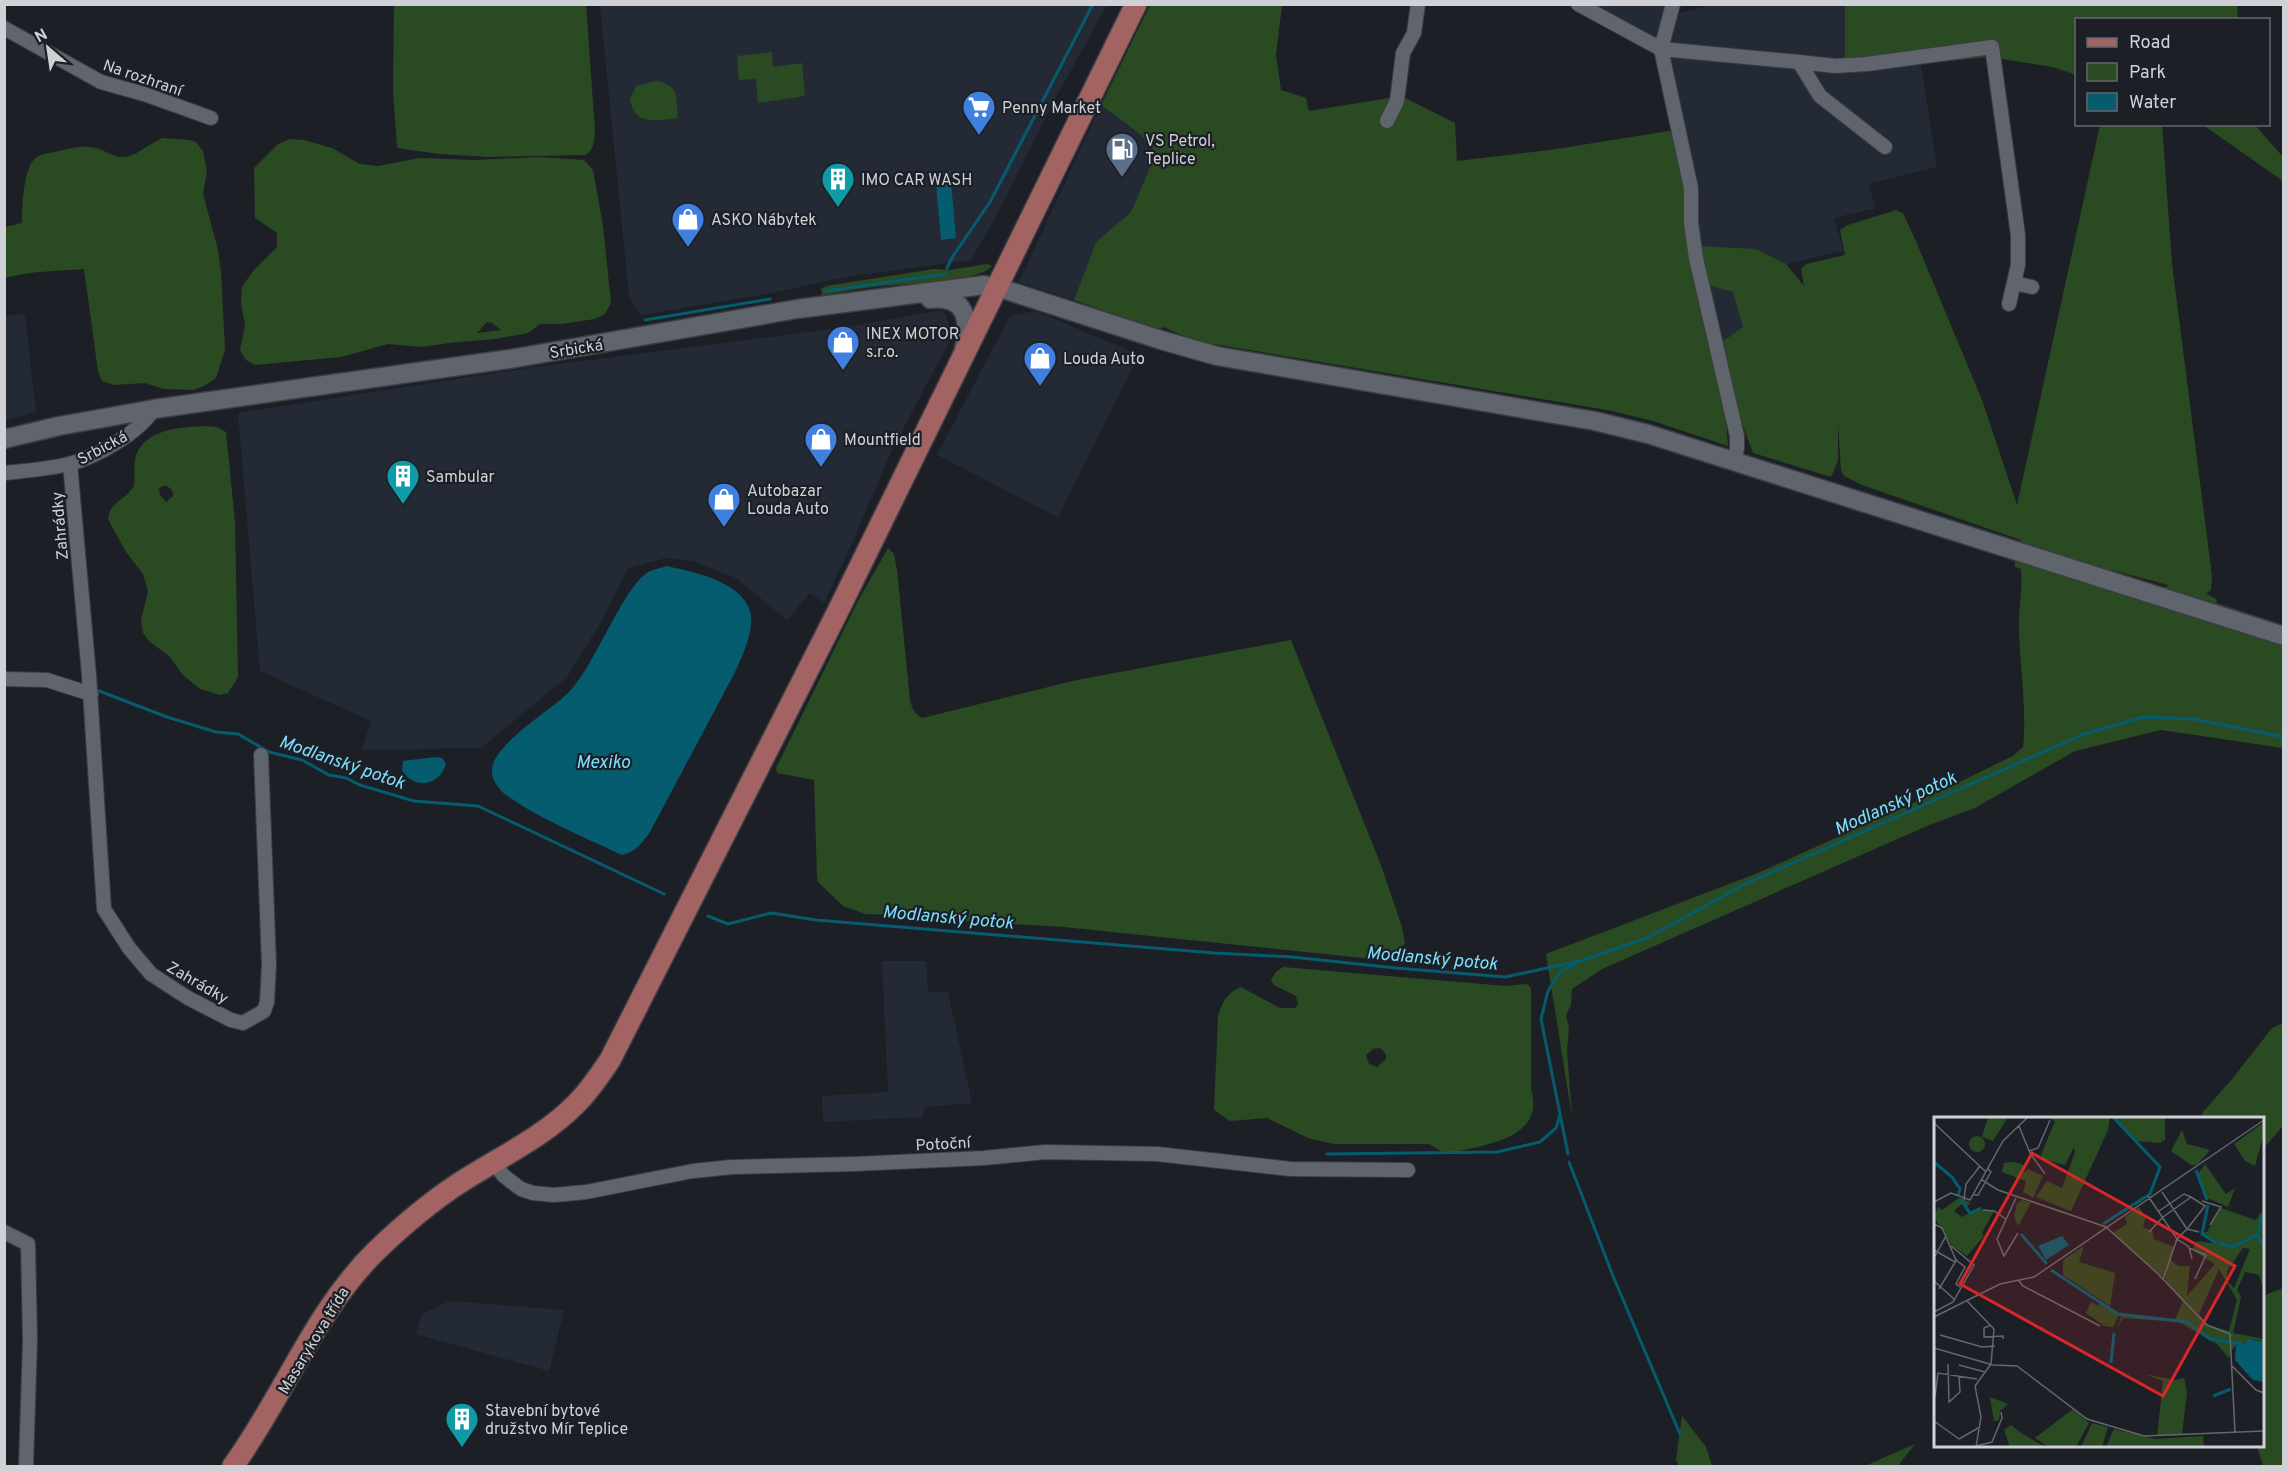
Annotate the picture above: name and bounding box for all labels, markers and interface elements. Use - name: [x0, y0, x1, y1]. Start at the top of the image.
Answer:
- north arrow: [18, 18, 78, 78]
- legend: [2075, 18, 2270, 126]
- text: N: [32, 25, 52, 48]
- text: Road: [2129, 32, 2171, 55]
- street label: Na rozhraní: [100, 56, 186, 102]
- text: Park: [2129, 62, 2166, 85]
- supermarket icon: Penny Market: [961, 89, 997, 136]
- text: Water: [2129, 92, 2176, 115]
- place label: Penny Market: [1002, 99, 1101, 119]
- fuel station icon: VS Petrol, Teplice: [1104, 131, 1140, 178]
- place label: VS Petrol, Teplice: [1145, 132, 1215, 170]
- building icon: IMO CAR WASH: [820, 161, 856, 208]
- place label: IMO CAR WASH: [861, 171, 972, 191]
- shop icon: ASKO Nábytek: [670, 201, 706, 248]
- place label: ASKO Nábytek: [711, 211, 817, 231]
- shop icon: INEX MOTOR s.r.o.: [825, 324, 861, 371]
- place label: INEX MOTOR s.r.o.: [866, 325, 959, 363]
- street label: Srbická: [548, 336, 604, 364]
- shop icon: Louda Auto: [1022, 340, 1058, 387]
- place label: Louda Auto: [1063, 350, 1145, 370]
- shop icon: Mountfield: [803, 421, 839, 468]
- street label: Srbická: [75, 427, 131, 470]
- place label: Mountfield: [844, 431, 921, 451]
- building icon: Sambular: [385, 458, 421, 505]
- place label: Sambular: [426, 468, 495, 488]
- shop icon: Autobazar Louda Auto: [706, 481, 742, 528]
- place label: Autobazar Louda Auto: [747, 482, 829, 520]
- street label: Zahrádky: [48, 491, 74, 561]
- water label: Modlanský potok: [276, 731, 408, 796]
- water label: Mexiko: [576, 752, 630, 775]
- water label: Modlanský potok: [1831, 767, 1961, 842]
- water label: Modlanský potok: [881, 901, 1015, 936]
- water label: Modlanský potok: [1365, 942, 1499, 977]
- street label: Zahrádky: [162, 958, 232, 1009]
- inset map: [1934, 1117, 2264, 1447]
- street label: Potoční: [915, 1133, 973, 1156]
- street label: Masarykova třída: [275, 1284, 355, 1398]
- building icon: Stavební bytové družstvo Mír Teplice: [444, 1401, 480, 1448]
- place label: Stavební bytové družstvo Mír Teplice: [485, 1402, 628, 1440]

